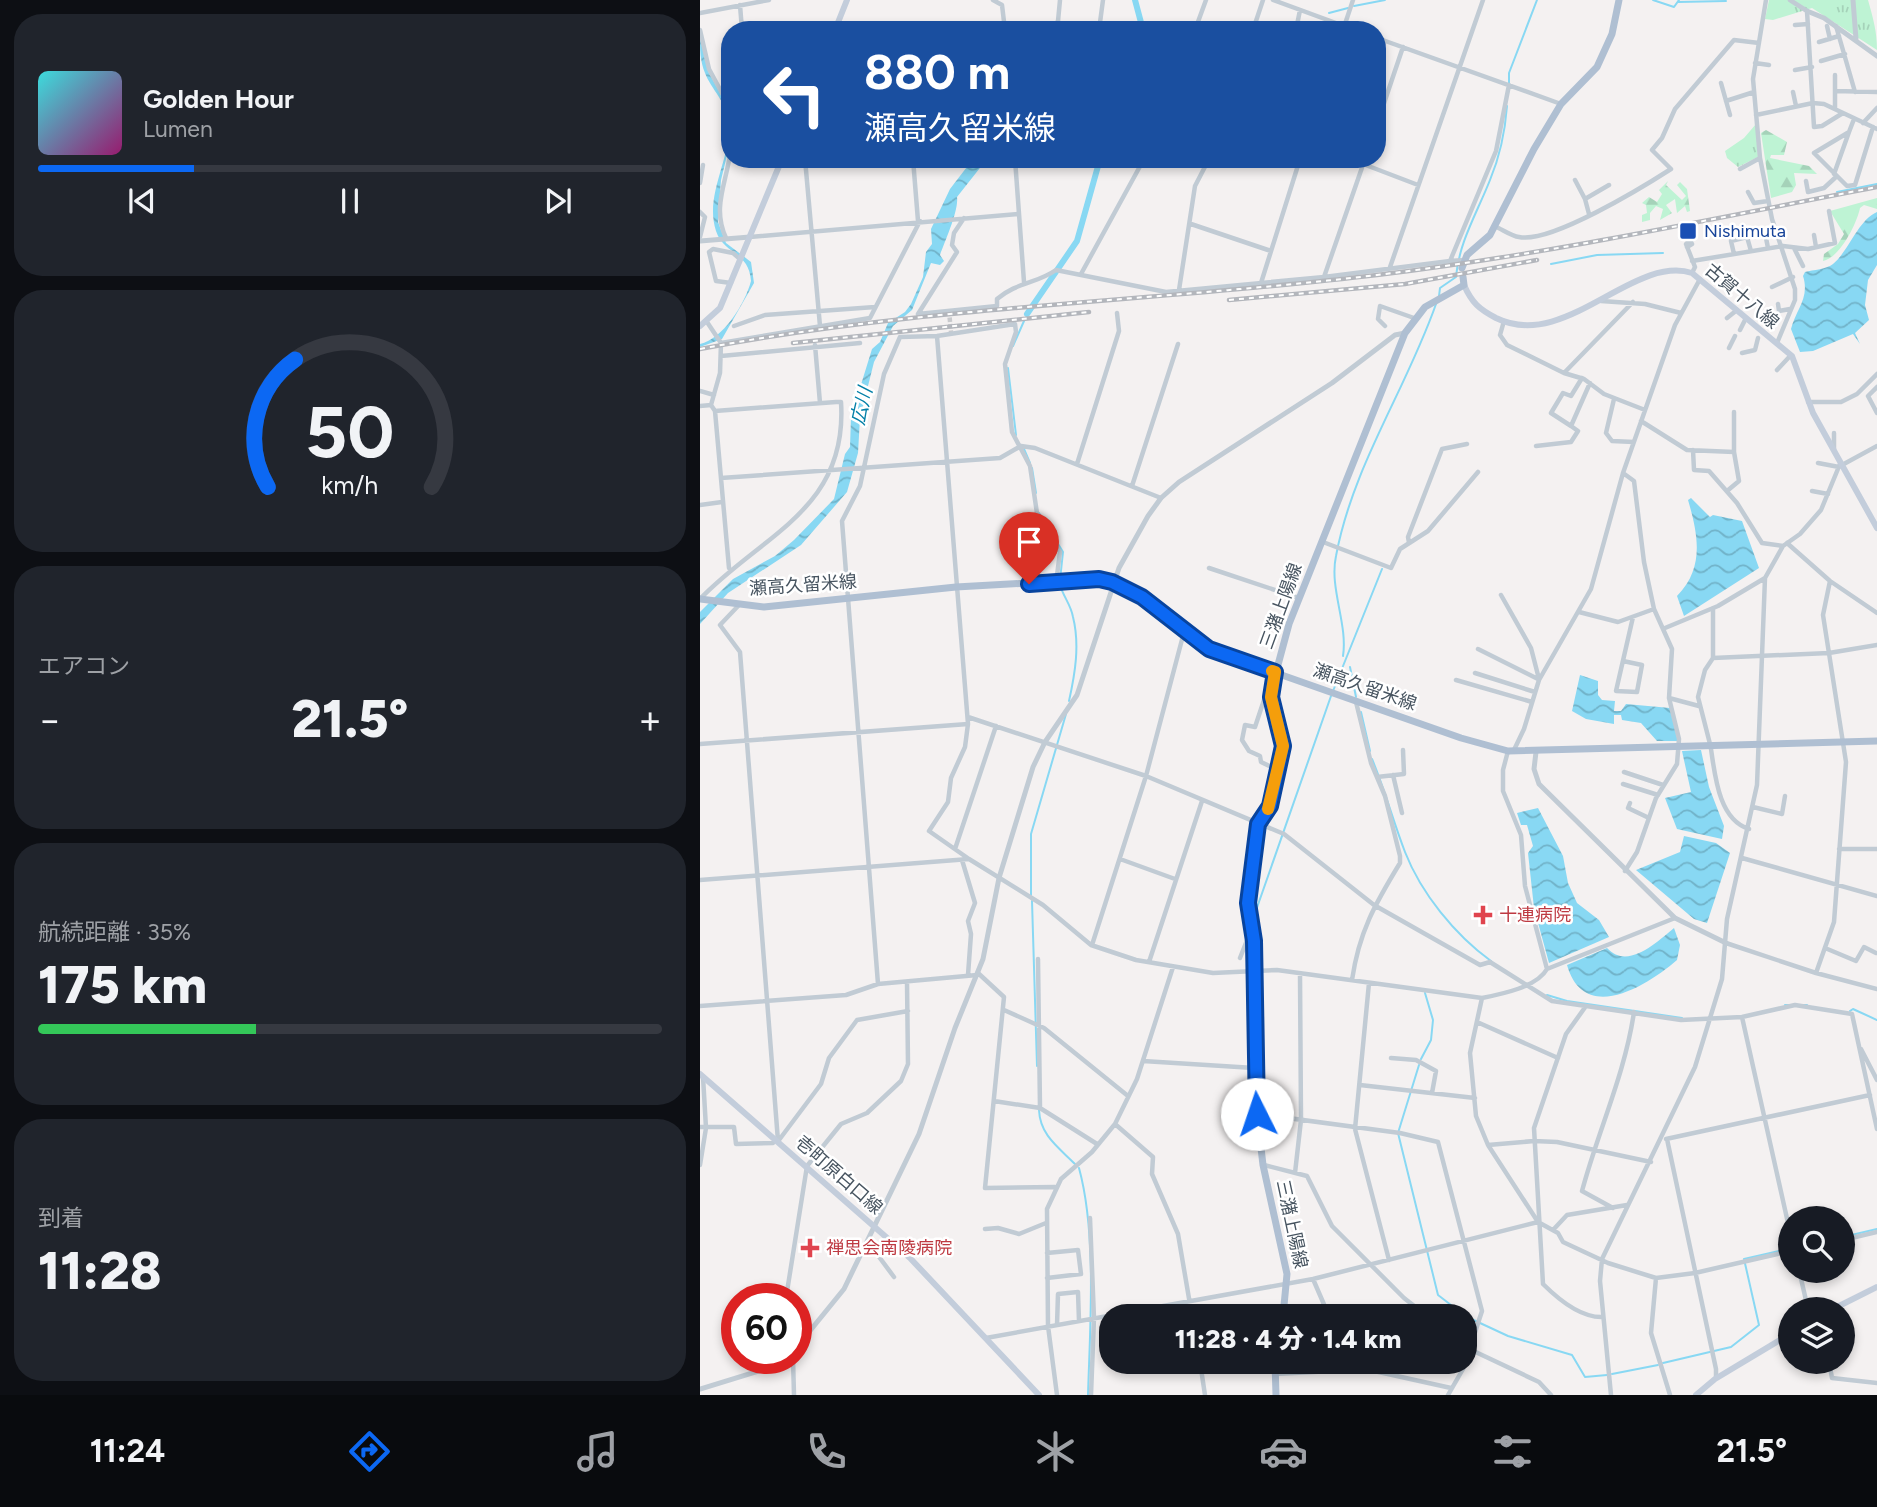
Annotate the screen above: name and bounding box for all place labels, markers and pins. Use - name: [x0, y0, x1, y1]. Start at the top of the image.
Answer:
- place label: Nishimuta: [1704, 220, 1786, 242]
- marker: Nishimuta: [1678, 221, 1698, 241]
- pin: [999, 512, 1059, 584]
- place label: 十連病院: [1499, 904, 1571, 926]
- marker: 十連病院: [1473, 905, 1493, 925]
- place label: 禅思会南陵病院: [826, 1237, 952, 1259]
- marker: 禅思会南陵病院: [800, 1238, 820, 1258]

